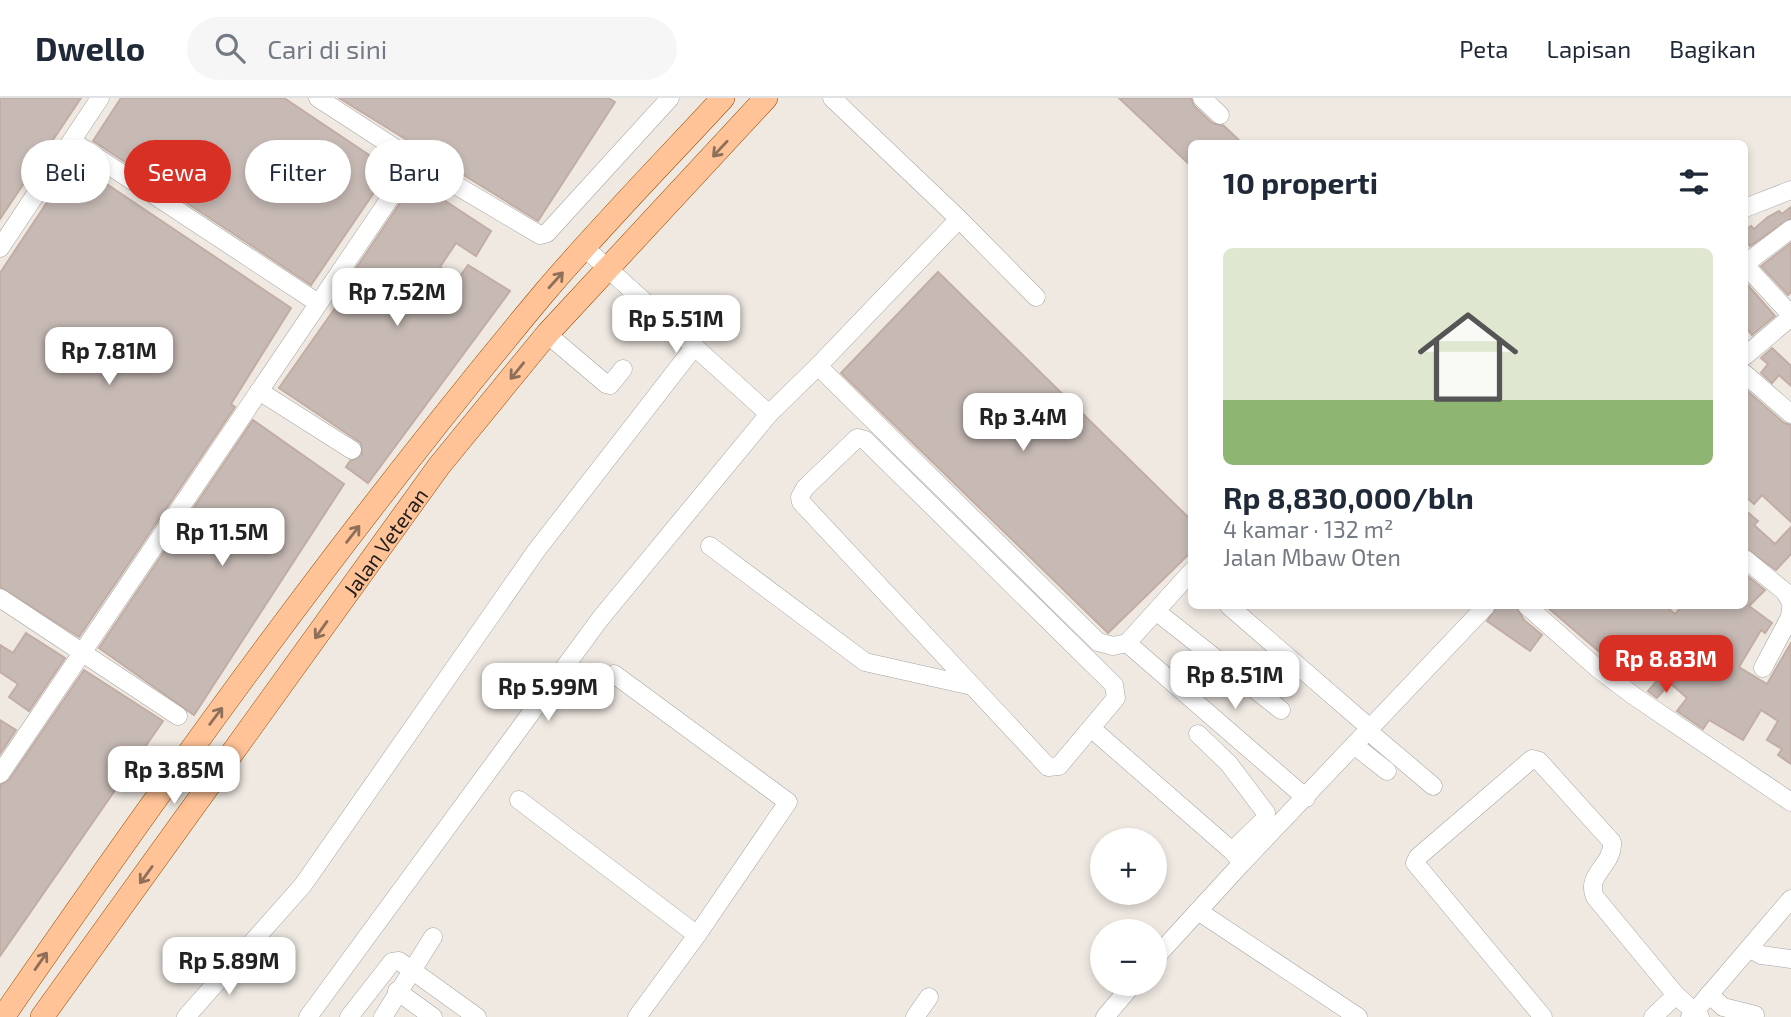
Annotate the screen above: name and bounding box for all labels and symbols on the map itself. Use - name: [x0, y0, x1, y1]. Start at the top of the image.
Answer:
- one-way arrow: [712, 140, 729, 157]
- pin: Rp 7.52M: [325, 268, 469, 328]
- one-way arrow: [548, 271, 564, 289]
- pin: Rp 5.51M: [604, 296, 748, 355]
- pin: Rp 7.81M: [37, 328, 181, 387]
- one-way arrow: [509, 361, 525, 379]
- pin: Rp 3.4M: [958, 394, 1088, 453]
- street label: Jalan Veteran: [337, 482, 432, 601]
- pin: Rp 11.5M: [150, 508, 294, 568]
- one-way arrow: [345, 525, 360, 544]
- one-way arrow: [314, 620, 328, 639]
- pin: Rp 8.83M: [1594, 636, 1738, 695]
- pin: Rp 8.51M: [1163, 652, 1307, 711]
- pin: Rp 5.99M: [476, 664, 620, 723]
- one-way arrow: [209, 707, 224, 726]
- pin: Rp 3.85M: [102, 746, 246, 806]
- one-way arrow: [139, 865, 153, 884]
- pin: Rp 5.89M: [157, 937, 301, 997]
- one-way arrow: [34, 952, 48, 971]

